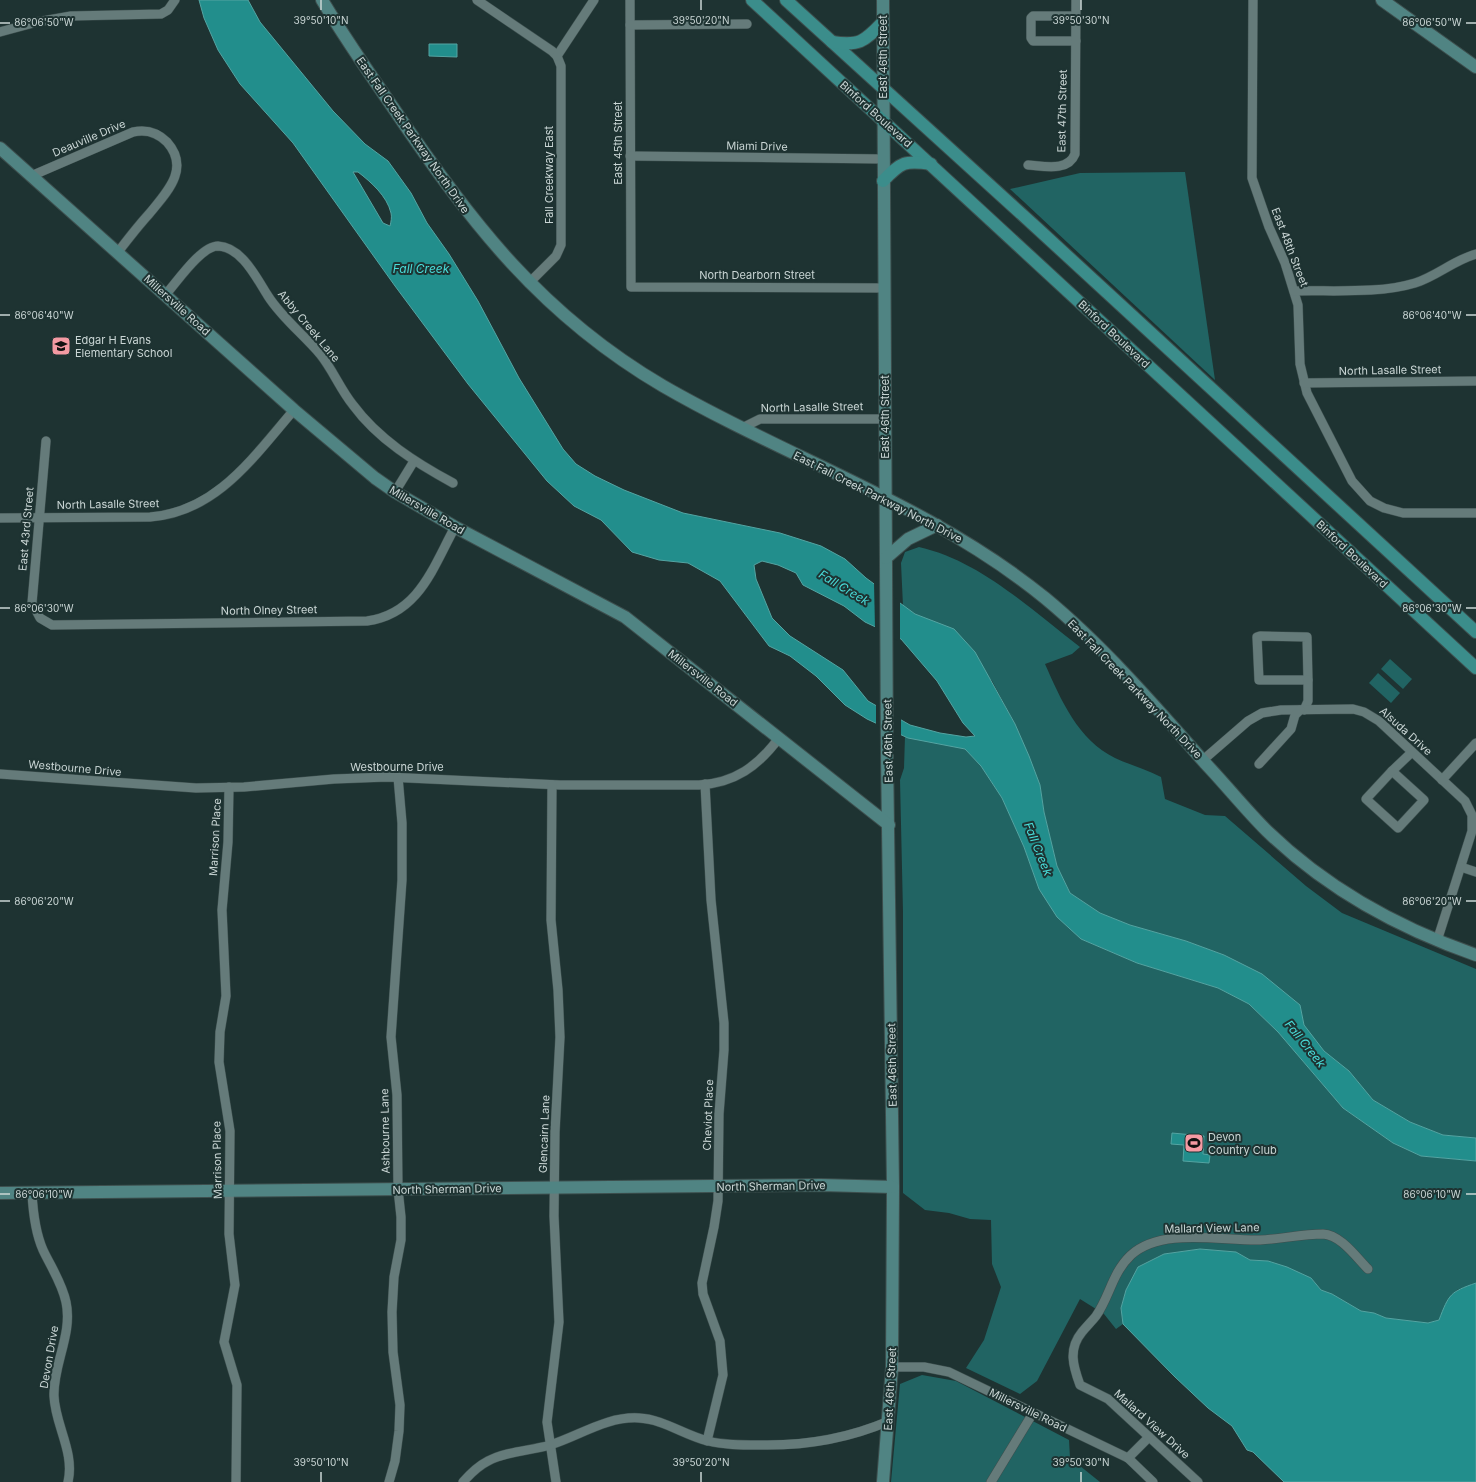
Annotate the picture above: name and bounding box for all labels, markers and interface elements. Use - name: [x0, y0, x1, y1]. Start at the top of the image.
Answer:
- text: 39°50'10"N: [294, 14, 348, 26]
- text: 39°50'20"N: [673, 14, 729, 26]
- text: 39°50'30"N: [1053, 14, 1110, 26]
- street label: East 46th Street: [876, 15, 890, 99]
- text: 86°06'50"W: [14, 16, 74, 28]
- text: 86°06'50"W: [1402, 16, 1462, 28]
- street label: East Fall Creek Parkway North Drive: [353, 54, 473, 216]
- street label: East 47th Street: [1054, 69, 1070, 153]
- street label: Binford Boulevard: [837, 78, 915, 150]
- street label: East 45th Street: [611, 101, 625, 185]
- street label: Deauville Drive: [50, 116, 128, 160]
- street label: Fall Creekway East: [542, 126, 556, 224]
- street label: Miami Drive: [726, 138, 788, 154]
- street label: East 48th Street: [1269, 206, 1312, 289]
- water label: Fall Creek: [393, 261, 450, 276]
- street label: North Dearborn Street: [699, 268, 815, 282]
- street label: Millersville Road: [141, 272, 213, 338]
- street label: Abby Creek Lane: [275, 287, 343, 365]
- street label: Binford Boulevard: [1075, 297, 1153, 371]
- text: 86°06'40"W: [14, 309, 74, 321]
- text: 86°06'40"W: [1402, 309, 1462, 321]
- place label: Edgar H Evans Elementary School: [75, 333, 172, 360]
- school or university icon: Edgar H Evans Elementary School: [50, 335, 72, 357]
- street label: North Lasalle Street: [1339, 362, 1442, 378]
- street label: East 46th Street: [878, 375, 892, 459]
- street label: North Lasalle Street: [761, 399, 864, 415]
- street label: East Fall Creek Parkway North Drive: [791, 448, 965, 546]
- street label: Millersville Road: [387, 483, 467, 537]
- street label: East 43rd Street: [15, 486, 37, 571]
- street label: North Lasalle Street: [57, 496, 160, 512]
- street label: Binford Boulevard: [1313, 517, 1391, 591]
- water label: Fall Creek: [816, 567, 873, 609]
- text: 86°06'30"W: [14, 602, 74, 614]
- street label: North Olney Street: [221, 602, 318, 618]
- text: 86°06'30"W: [1402, 602, 1462, 614]
- street label: East Fall Creek Parkway North Drive: [1065, 617, 1205, 761]
- street label: Millersville Road: [665, 646, 741, 710]
- street label: East 46th Street: [880, 699, 896, 783]
- street label: Alsuda Drive: [1377, 704, 1435, 758]
- street label: Westbourne Drive: [28, 757, 122, 779]
- street label: Westbourne Drive: [350, 760, 444, 774]
- street label: Marrison Place: [206, 798, 224, 876]
- water label: Fall Creek: [1021, 820, 1056, 878]
- text: 86°06'20"W: [14, 895, 74, 907]
- text: 86°06'20"W: [1402, 895, 1462, 907]
- water label: Fall Creek: [1282, 1017, 1329, 1071]
- street label: East 46th Street: [884, 1023, 900, 1107]
- street label: Cheviot Place: [700, 1079, 716, 1151]
- street label: Ashbourne Lane: [377, 1088, 393, 1174]
- street label: Glencairn Lane: [536, 1095, 552, 1173]
- street label: Marrison Place: [209, 1121, 225, 1199]
- place label: Devon Country Club: [1208, 1130, 1277, 1157]
- sports icon: Devon Country Club: [1183, 1132, 1205, 1154]
- street label: North Sherman Drive: [716, 1178, 826, 1194]
- street label: North Sherman Drive: [392, 1181, 502, 1197]
- text: 86°06'10"W: [15, 1188, 73, 1200]
- text: 86°06'10"W: [1403, 1188, 1461, 1200]
- street label: Mallard View Lane: [1164, 1220, 1260, 1236]
- street label: Devon Drive: [37, 1324, 61, 1390]
- street label: East 46th Street: [881, 1347, 899, 1431]
- street label: Millersville Road: [987, 1385, 1069, 1435]
- street label: Mallard View Drive: [1111, 1386, 1193, 1462]
- text: 39°50'10"N: [294, 1456, 348, 1468]
- text: 39°50'20"N: [673, 1456, 729, 1468]
- text: 39°50'30"N: [1053, 1456, 1110, 1468]

